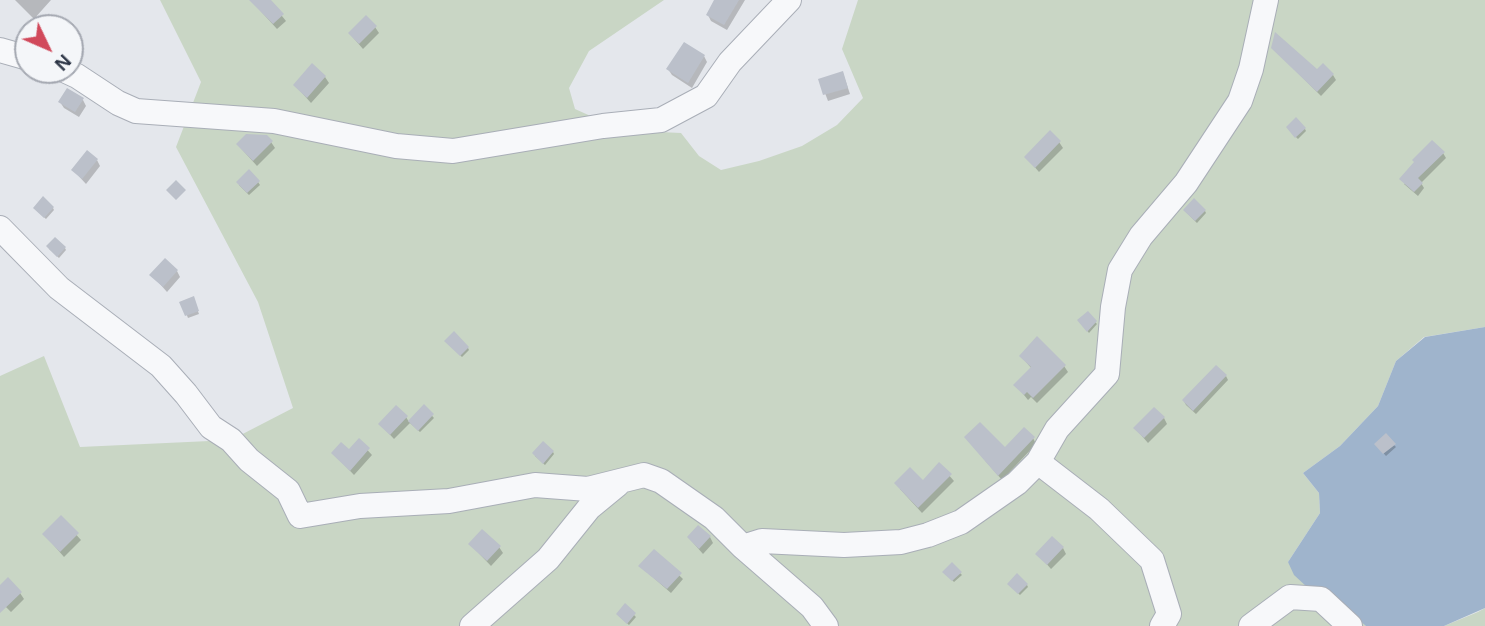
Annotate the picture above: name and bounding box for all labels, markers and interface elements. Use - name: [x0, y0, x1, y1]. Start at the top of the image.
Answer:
- north arrow: [14, 14, 84, 84]
- text: N: [51, 50, 75, 75]

